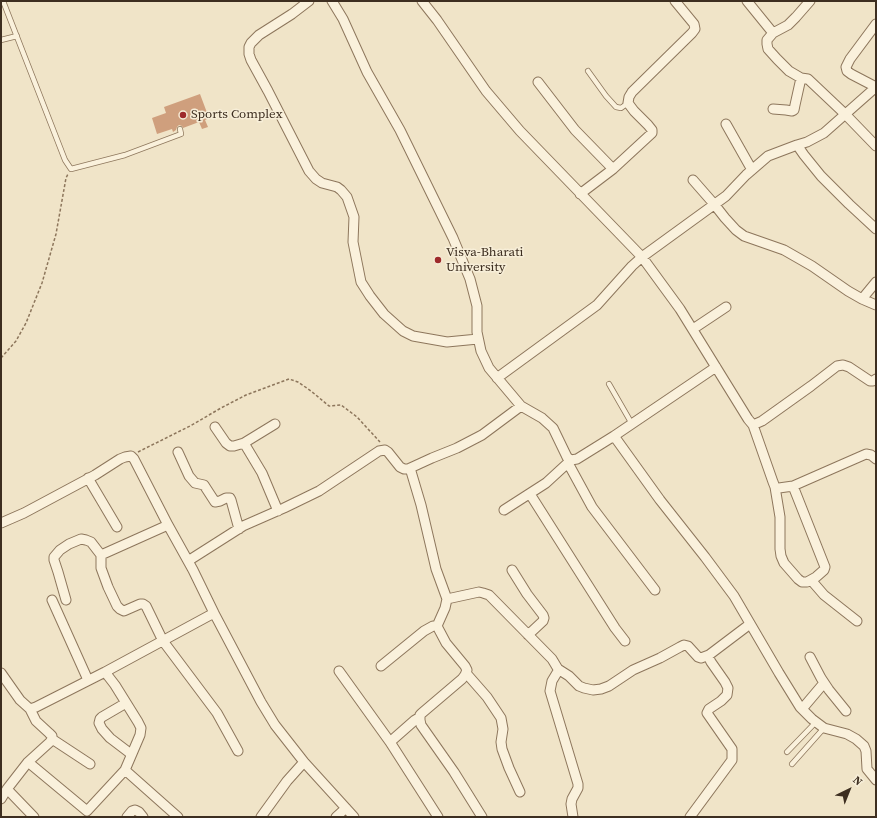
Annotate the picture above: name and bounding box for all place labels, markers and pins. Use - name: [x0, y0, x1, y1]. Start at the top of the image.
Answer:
- place label: Sports Complex: [191, 107, 283, 123]
- marker: Sports Complex: [178, 110, 188, 120]
- place label: Visva-Bharati University: [446, 245, 523, 276]
- marker: Visva-Bharati University: [433, 255, 443, 265]

